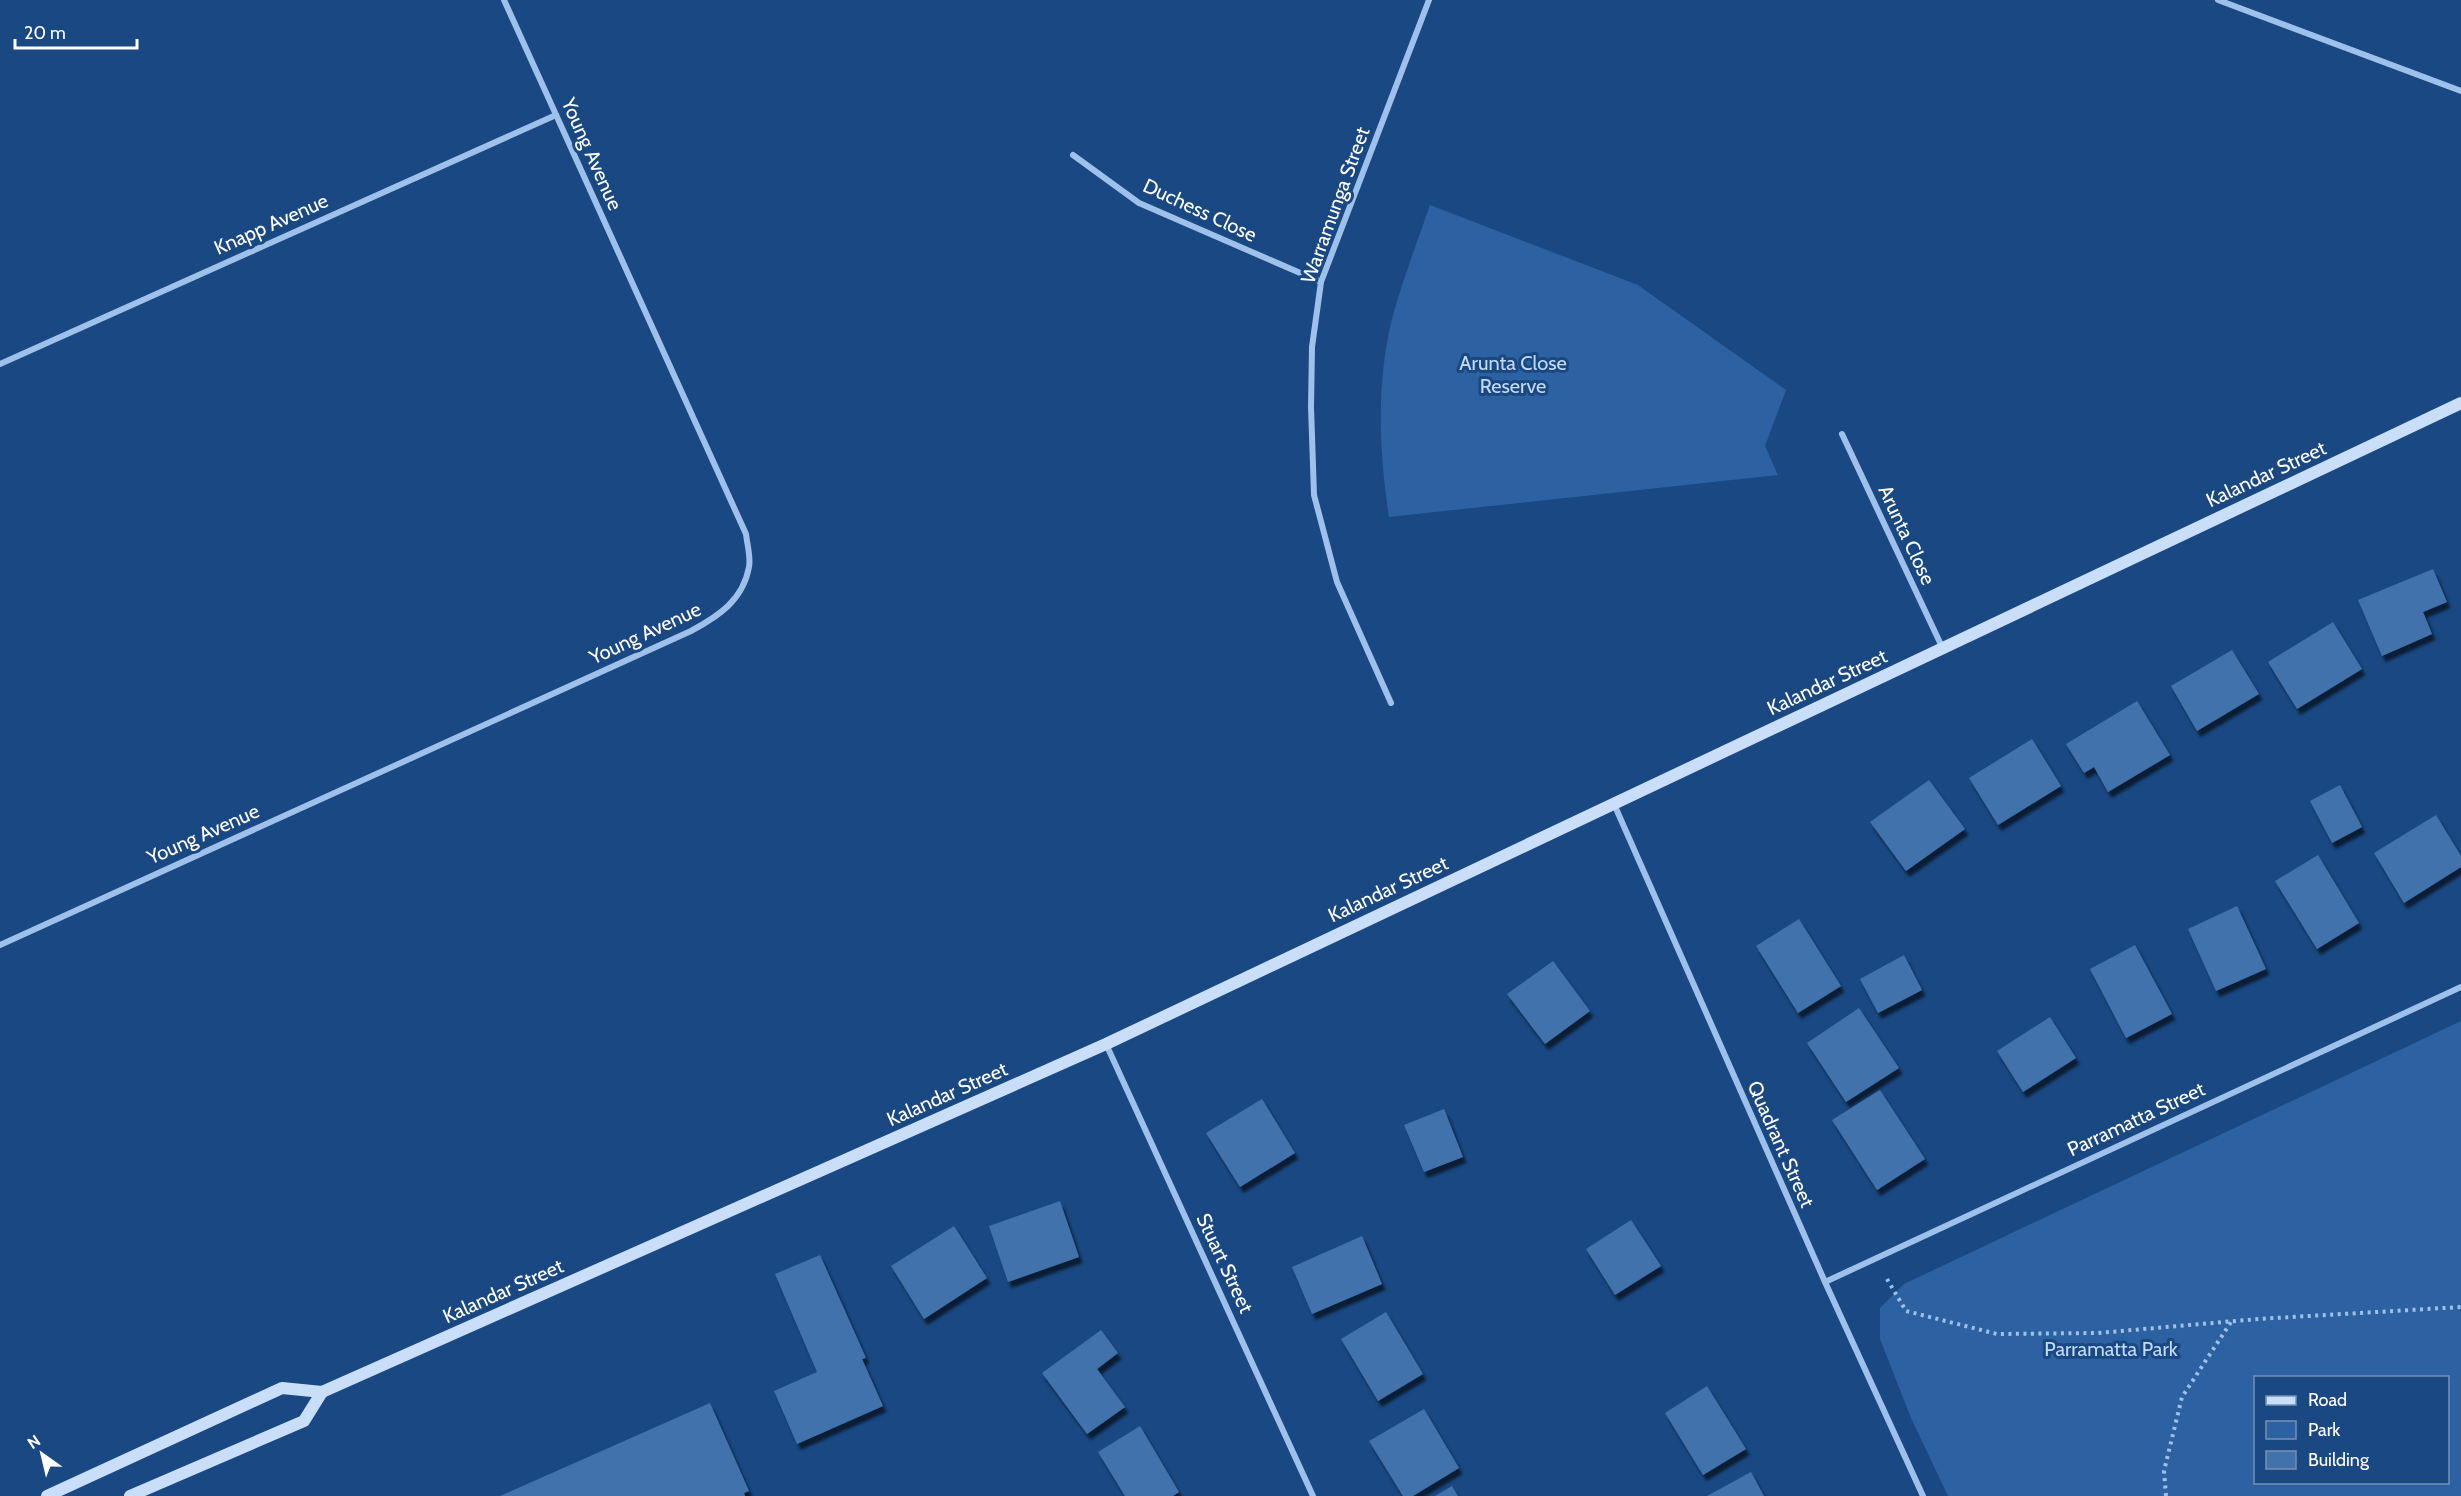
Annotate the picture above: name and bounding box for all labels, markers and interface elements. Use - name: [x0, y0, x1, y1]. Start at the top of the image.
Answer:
- scale bar: [15, 12, 136, 50]
- text: 20 m: [24, 22, 66, 44]
- street label: Young Avenue: [556, 93, 627, 214]
- street label: Warramunga Street: [1296, 123, 1374, 286]
- street label: Duchess Close: [1139, 173, 1261, 247]
- street label: Knapp Avenue: [210, 188, 332, 260]
- park label: Arunta Close Reserve: [1459, 351, 1567, 398]
- street label: Kalandar Street: [2202, 436, 2330, 512]
- street label: Arunta Close: [1873, 481, 1941, 589]
- street label: Young Avenue: [585, 597, 705, 670]
- street label: Kalandar Street: [1763, 644, 1891, 720]
- street label: Young Avenue: [142, 799, 263, 870]
- street label: Kalandar Street: [1324, 851, 1452, 927]
- street label: Kalandar Street: [883, 1057, 1011, 1131]
- street label: Quadrant Street: [1742, 1077, 1820, 1211]
- street label: Parramatta Street: [2064, 1077, 2209, 1161]
- street label: Stuart Street: [1191, 1209, 1259, 1317]
- street label: Kalandar Street: [439, 1254, 567, 1328]
- park label: Parramatta Park: [2044, 1337, 2178, 1361]
- legend: [2254, 1376, 2449, 1484]
- text: Road: [2308, 1389, 2347, 1411]
- text: Park: [2308, 1419, 2341, 1441]
- north arrow: [12, 1424, 72, 1484]
- text: N: [24, 1431, 44, 1453]
- text: Building: [2308, 1449, 2370, 1471]

